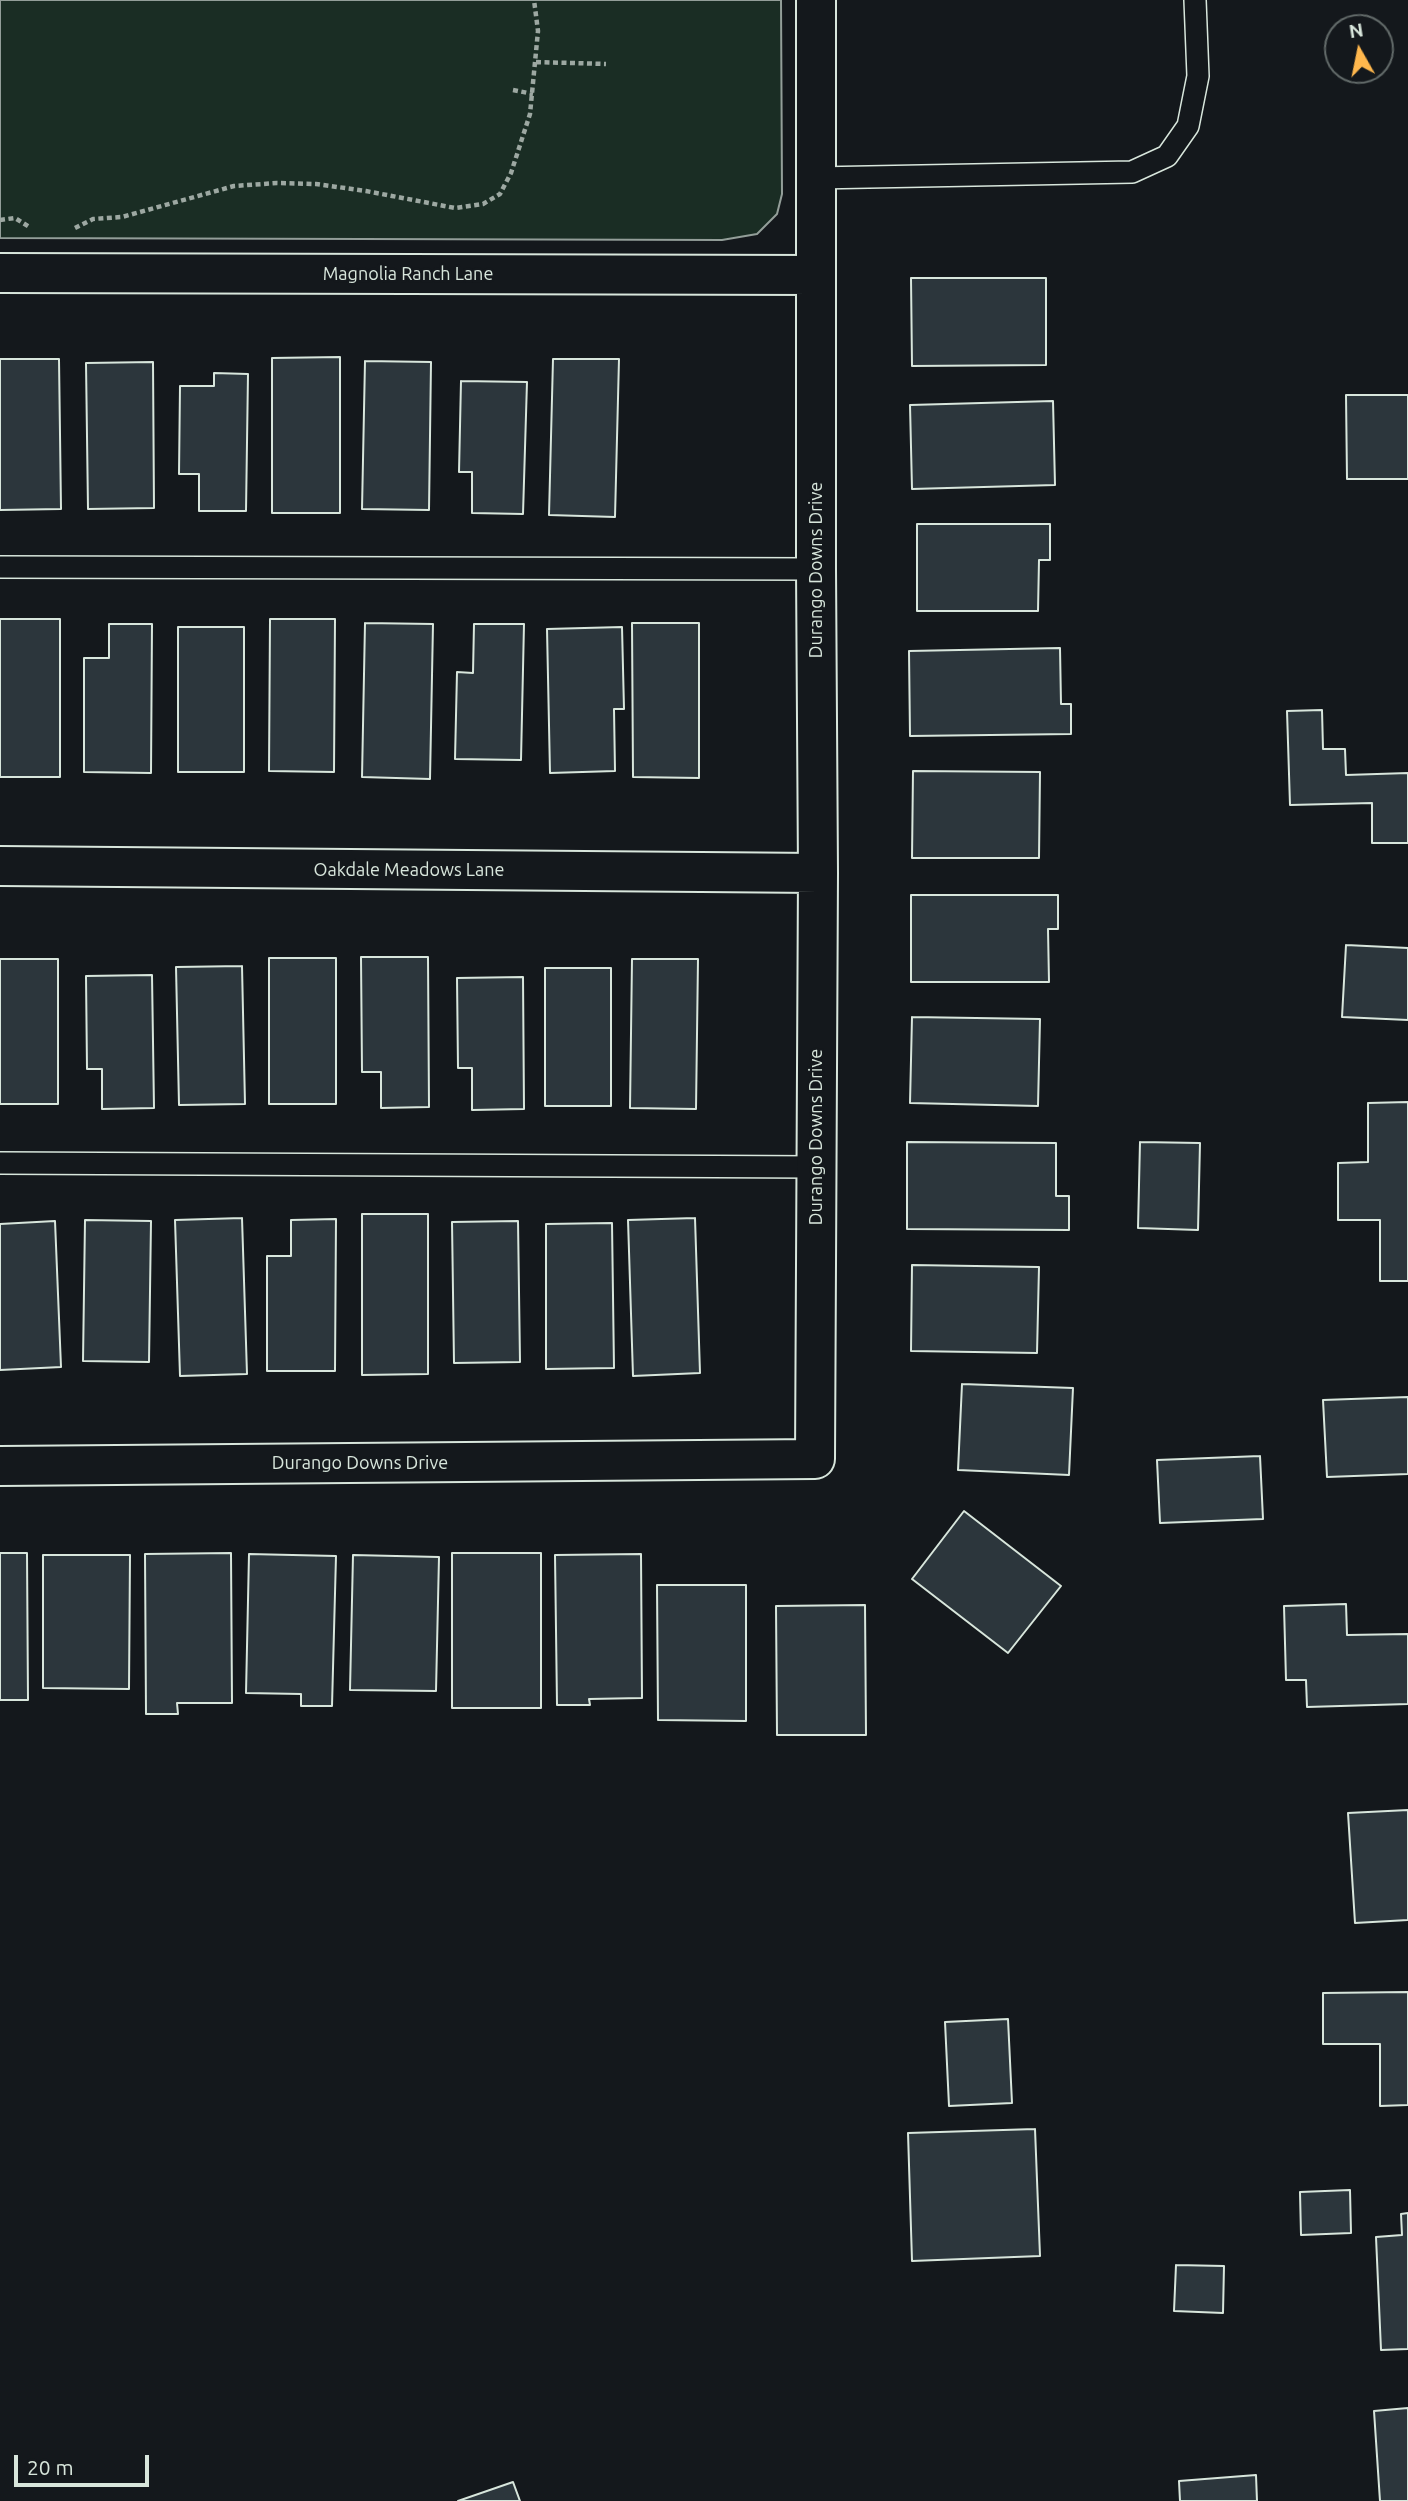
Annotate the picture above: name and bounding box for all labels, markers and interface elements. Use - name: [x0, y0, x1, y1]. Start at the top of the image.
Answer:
- north arrow: [1324, 14, 1394, 84]
- text: N: [1347, 18, 1365, 42]
- street label: Magnolia Ranch Lane: [323, 263, 493, 285]
- street label: Durango Downs Drive: [805, 482, 827, 658]
- street label: Oakdale Meadows Lane: [314, 859, 504, 881]
- street label: Durango Downs Drive: [805, 1049, 827, 1225]
- street label: Durango Downs Drive: [272, 1452, 448, 1474]
- scale bar: [18, 2442, 152, 2486]
- text: 20 m: [27, 2455, 74, 2479]

